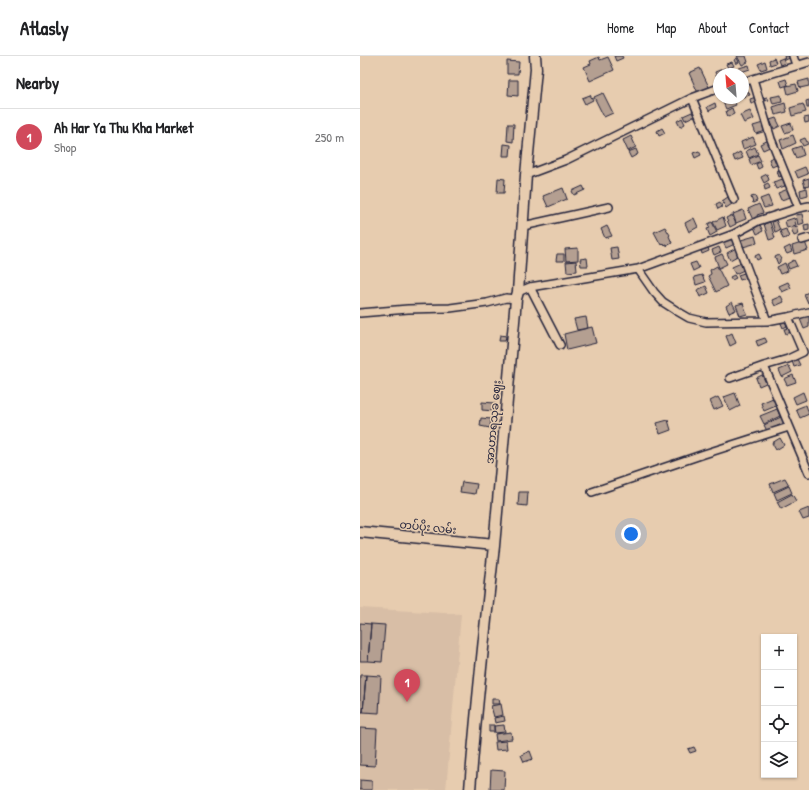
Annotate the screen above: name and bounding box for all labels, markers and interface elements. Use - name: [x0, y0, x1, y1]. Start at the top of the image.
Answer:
- text: Atlasly: [20, 15, 69, 41]
- text: Home: [607, 18, 634, 37]
- text: Map: [656, 18, 676, 37]
- text: About: [698, 18, 727, 37]
- text: Contact: [749, 18, 789, 37]
- north arrow: [713, 68, 749, 104]
- text: Nearby: [16, 71, 59, 94]
- text: Ah Har Ya Thu Kha Market: [54, 117, 193, 138]
- text: 1: [27, 128, 31, 146]
- text: 250 m: [315, 128, 344, 146]
- text: Shop: [54, 138, 76, 156]
- street label: အာဟာရသုခ ဈေး: [482, 379, 506, 465]
- street label: တပ်ပိုး လမ်း: [399, 517, 457, 539]
- your location: [621, 524, 641, 544]
- map controls: [761, 634, 797, 778]
- button: +: [761, 634, 797, 670]
- pin: 1: [394, 669, 420, 702]
- button: −: [761, 670, 797, 706]
- button: locate: [761, 706, 797, 742]
- button: layers: [761, 742, 797, 778]

